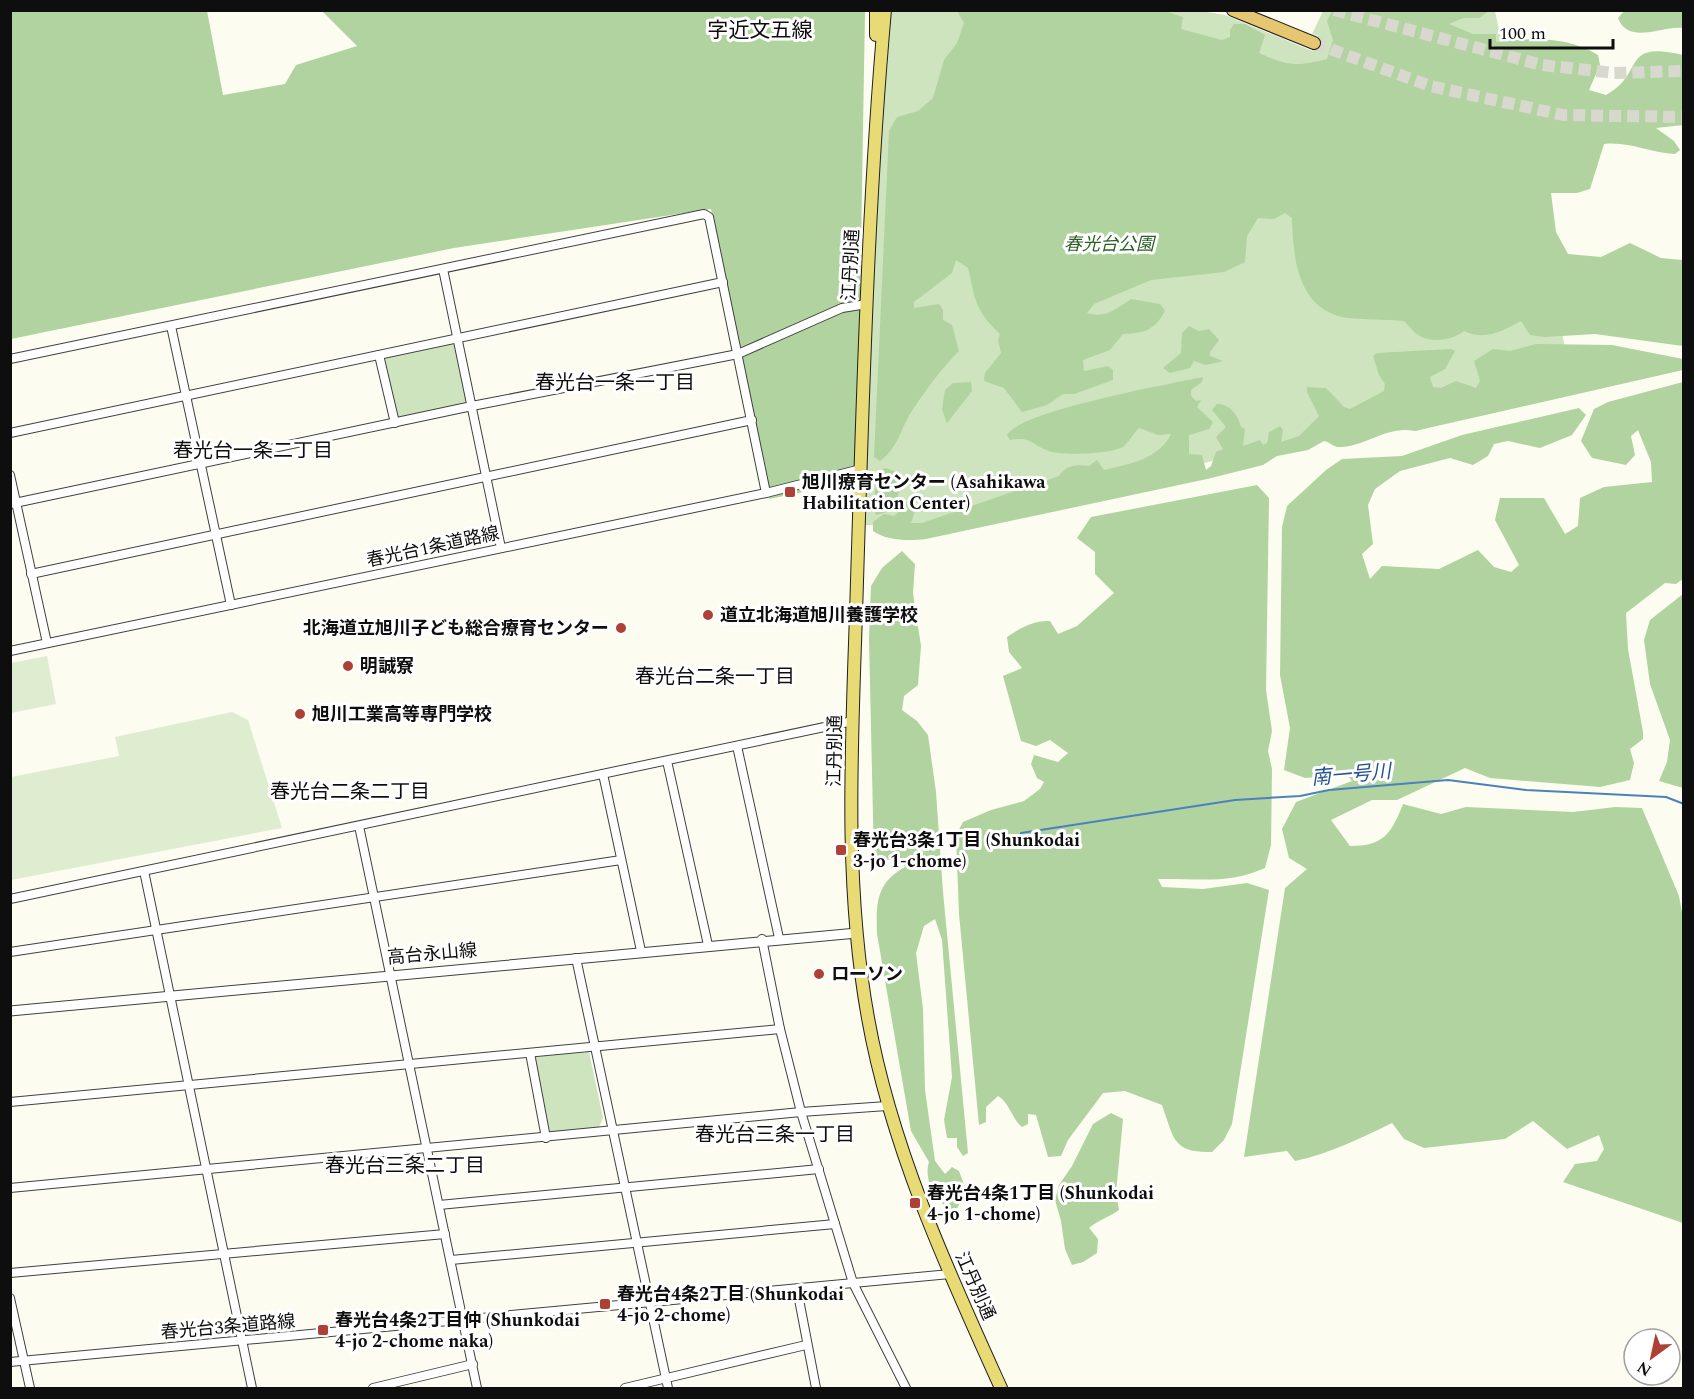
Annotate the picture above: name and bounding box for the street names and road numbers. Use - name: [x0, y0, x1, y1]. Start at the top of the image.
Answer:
- street label: 江丹別通: [836, 228, 866, 302]
- street label: 春光台1条道路線: [364, 520, 502, 574]
- street label: 江丹別通: [821, 715, 849, 787]
- street label: 高台永山線: [386, 937, 478, 971]
- street label: 江丹別通: [948, 1248, 1002, 1324]
- street label: 春光台3条道路線: [160, 1308, 296, 1346]

